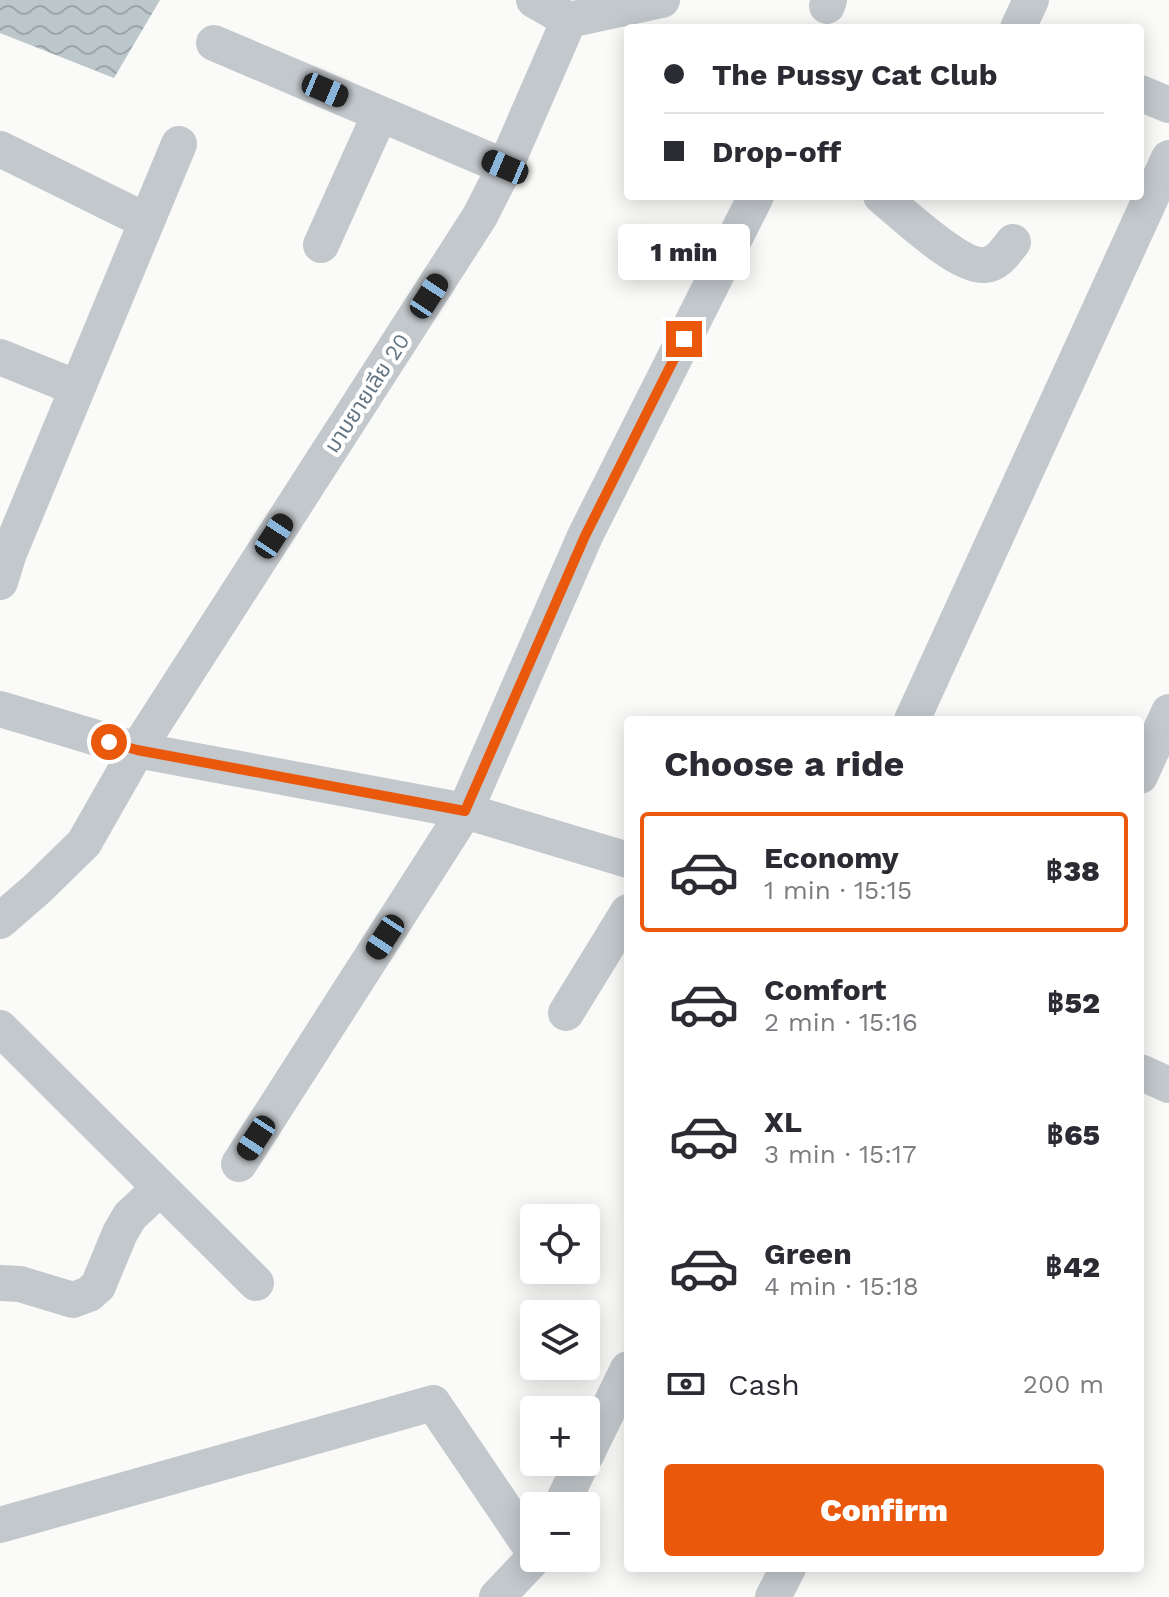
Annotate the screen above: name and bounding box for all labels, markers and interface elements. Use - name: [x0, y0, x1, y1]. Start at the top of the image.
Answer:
- text: The Pussy Cat Club: [712, 57, 997, 92]
- car: [298, 70, 352, 110]
- text: Drop-off: [712, 134, 841, 169]
- car: [478, 147, 532, 187]
- callout: 1 min: [618, 223, 750, 279]
- text: 1 min: [651, 237, 717, 267]
- car: [406, 269, 452, 323]
- route end: [666, 321, 702, 357]
- street label: มาบยายเลีย 20: [319, 329, 415, 457]
- car: [251, 509, 297, 563]
- route start: [91, 724, 127, 760]
- text: Choose a ride: [664, 743, 904, 785]
- icon: car: [668, 836, 740, 908]
- text: Economy: [764, 840, 899, 875]
- text: ฿38: [1046, 853, 1100, 888]
- text: 1 min · 15:15: [764, 875, 912, 905]
- car: [362, 910, 408, 964]
- icon: car: [668, 968, 740, 1040]
- text: Comfort: [764, 972, 886, 1007]
- text: ฿52: [1047, 985, 1100, 1020]
- text: 2 min · 15:16: [764, 1007, 918, 1037]
- icon: car: [668, 1100, 740, 1172]
- text: XL: [764, 1104, 802, 1139]
- car: [233, 1111, 279, 1165]
- text: ฿65: [1046, 1117, 1100, 1152]
- text: 3 min · 15:17: [764, 1139, 917, 1169]
- map controls: [520, 1204, 600, 1572]
- button: locate: [520, 1204, 600, 1284]
- icon: car: [668, 1232, 740, 1304]
- text: Green: [764, 1236, 852, 1271]
- text: ฿42: [1045, 1249, 1100, 1284]
- text: 4 min · 15:18: [764, 1271, 919, 1301]
- button: layers: [520, 1300, 600, 1380]
- icon: cash: [664, 1362, 708, 1406]
- text: Cash: [728, 1367, 800, 1402]
- text: 200 m: [1023, 1369, 1104, 1399]
- button: +: [520, 1396, 600, 1476]
- button: Confirm: [664, 1464, 1104, 1556]
- button: −: [520, 1492, 600, 1572]

